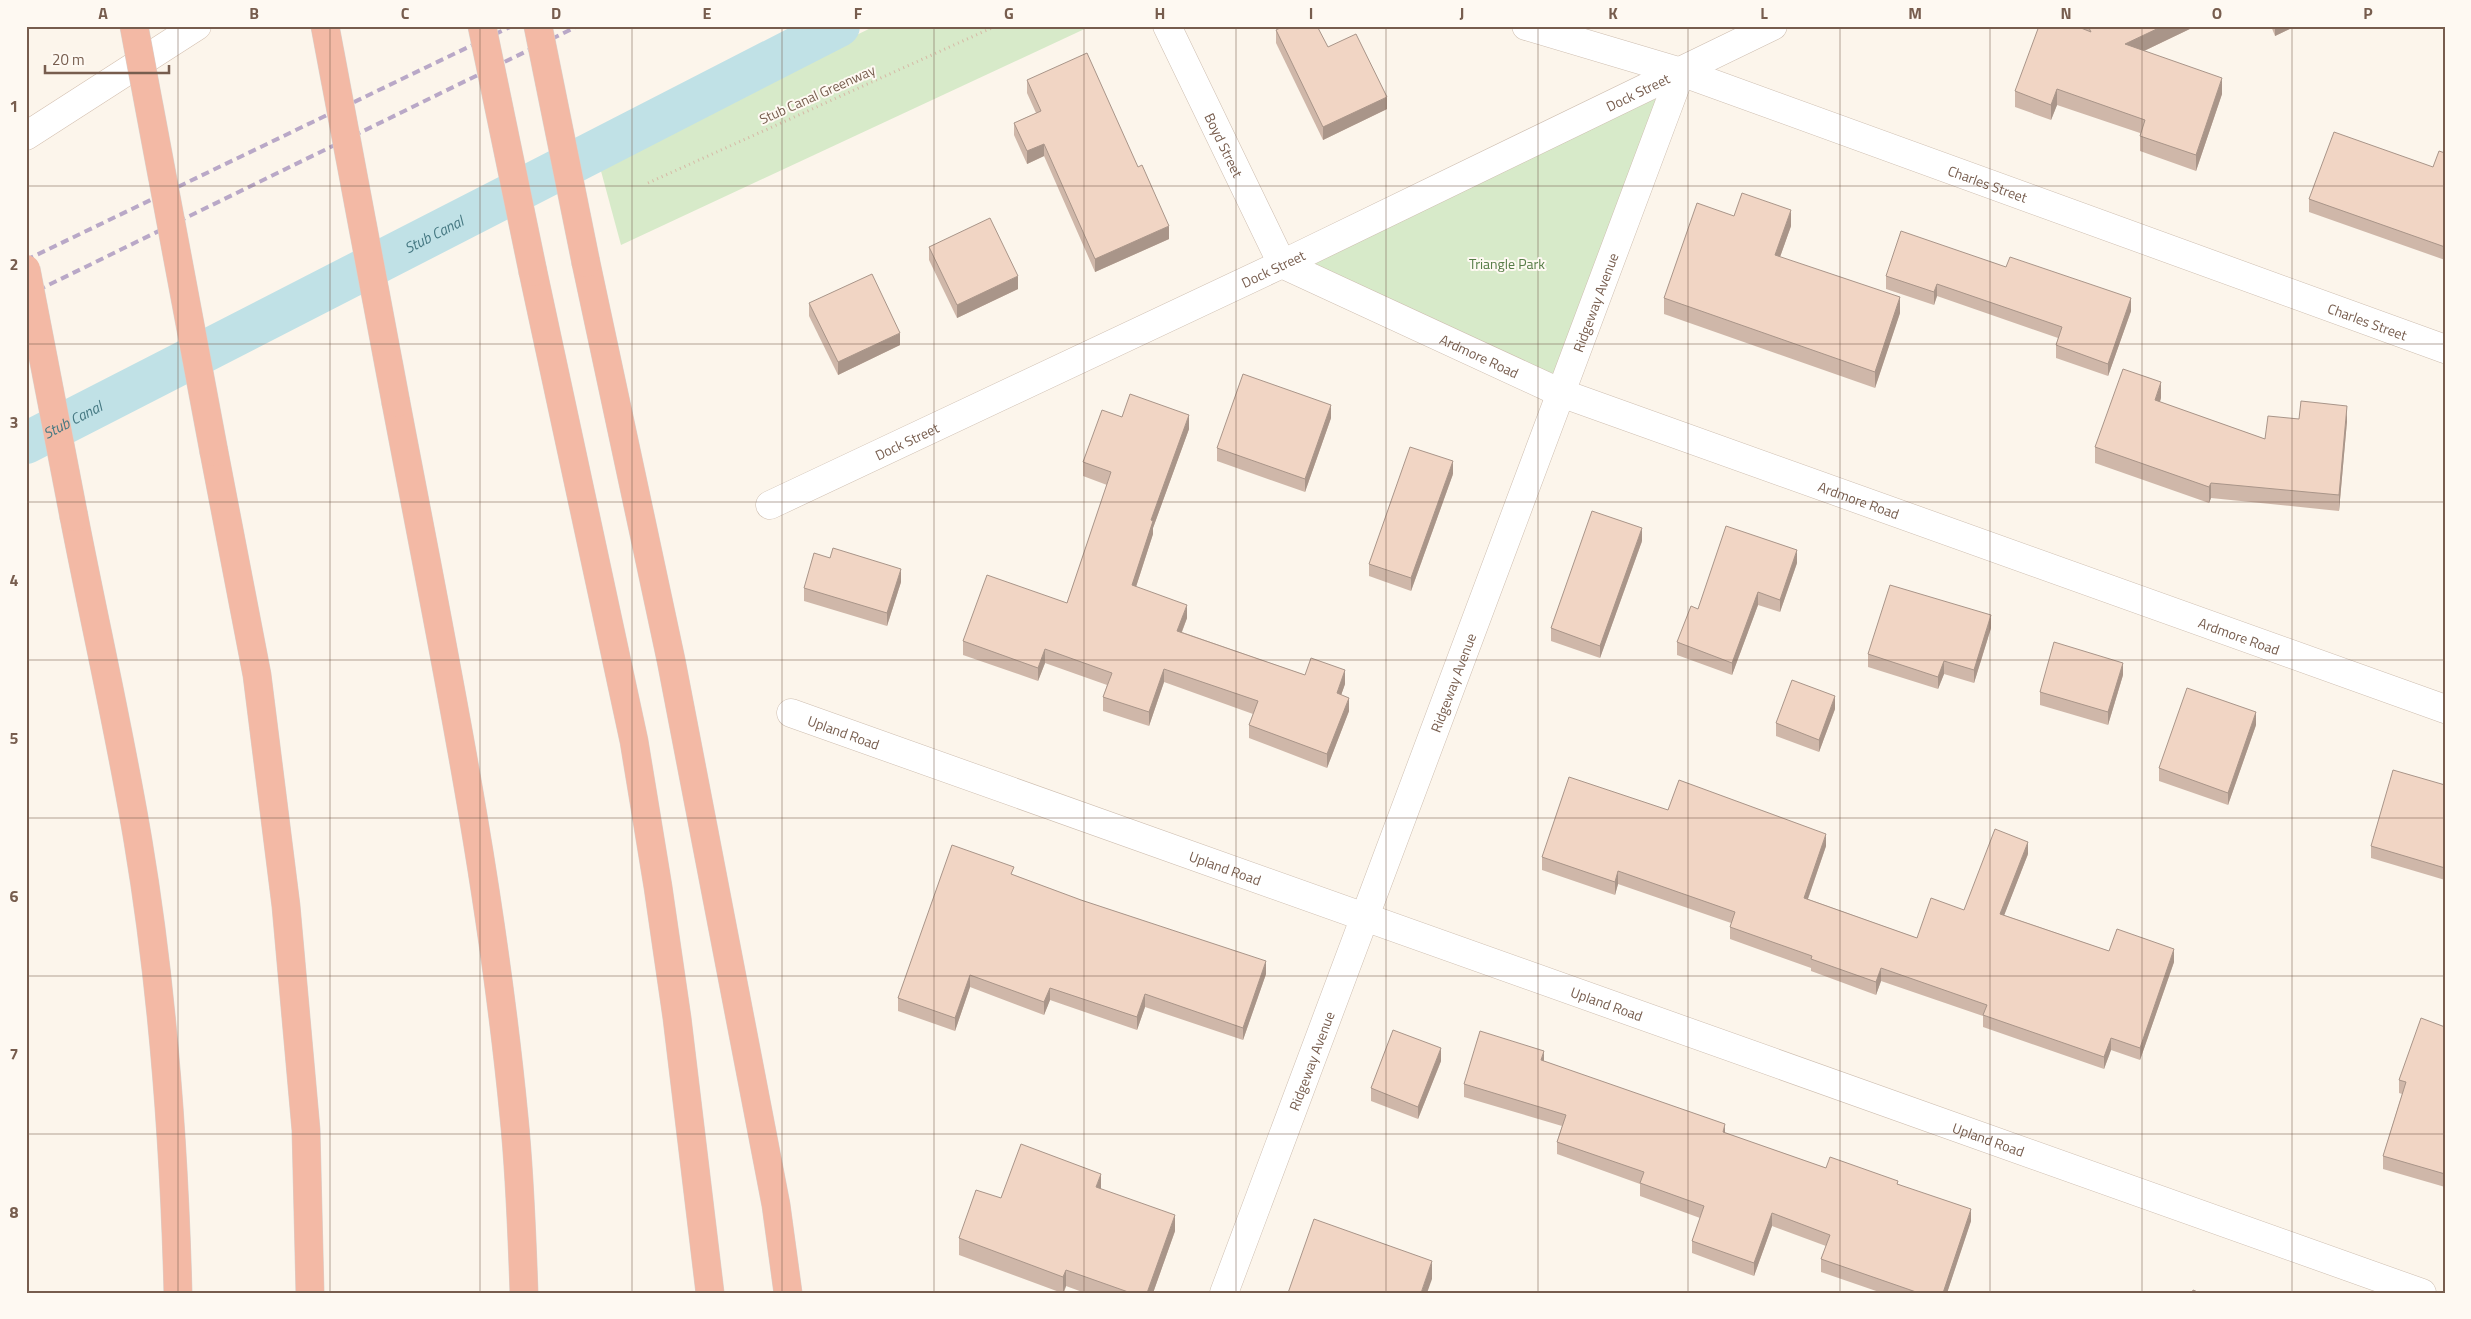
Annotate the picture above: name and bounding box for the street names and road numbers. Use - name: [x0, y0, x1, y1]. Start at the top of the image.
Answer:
- street label: Stub Canal Greenway: [756, 59, 879, 129]
- street label: Dock Street: [1602, 67, 1673, 116]
- street label: Boyd Street: [1200, 109, 1249, 181]
- street label: Charles Street: [1945, 159, 2030, 207]
- street label: Dock Street: [1238, 244, 1309, 292]
- street label: Ridgeway Avenue: [1567, 249, 1623, 355]
- street label: Charles Street: [2325, 297, 2410, 345]
- street label: Ardmore Road: [1437, 328, 1522, 383]
- street label: Dock Street: [871, 417, 942, 465]
- street label: Ardmore Road: [1815, 475, 1902, 524]
- street label: Ardmore Road: [2196, 611, 2283, 660]
- street label: Ridgeway Avenue: [1424, 630, 1481, 735]
- street label: Upland Road: [805, 709, 883, 754]
- street label: Upland Road: [1186, 845, 1264, 890]
- street label: Upland Road: [1568, 981, 1646, 1026]
- street label: Ridgeway Avenue: [1283, 1008, 1339, 1113]
- street label: Upland Road: [1950, 1116, 2027, 1161]

